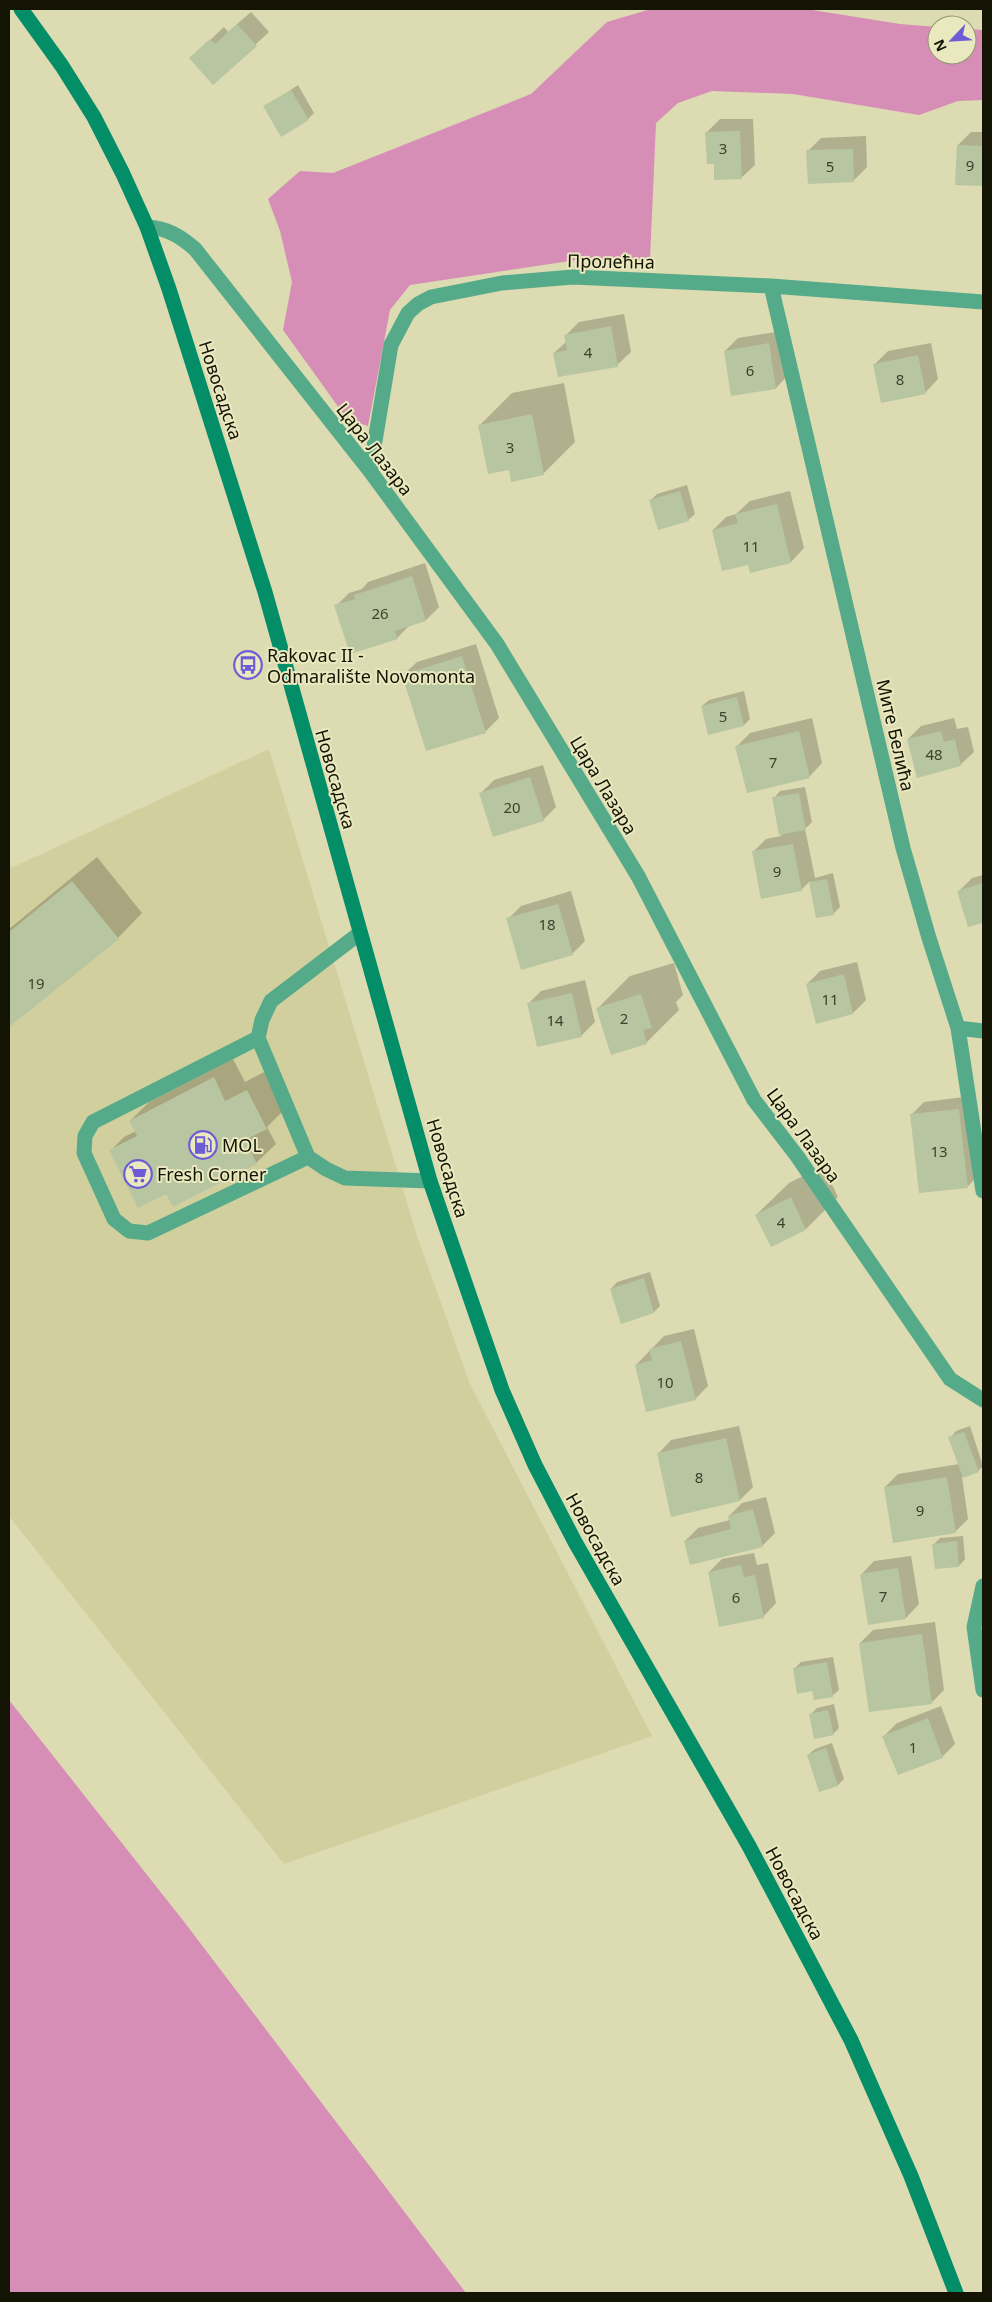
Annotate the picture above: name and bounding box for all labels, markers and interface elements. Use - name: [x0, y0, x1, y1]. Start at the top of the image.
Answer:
- north arrow: [927, 15, 977, 65]
- text: N: [929, 37, 951, 55]
- house number: 3: [719, 138, 727, 158]
- house number: 9: [966, 155, 974, 175]
- house number: 5: [826, 156, 834, 176]
- street label: Пролећна: [567, 248, 655, 274]
- street label: Новосадска: [194, 337, 248, 443]
- house number: 4: [584, 342, 593, 362]
- house number: 6: [746, 360, 754, 380]
- house number: 8: [896, 369, 904, 389]
- street label: Цара Лазара: [331, 398, 419, 500]
- house number: 3: [506, 437, 514, 457]
- house number: 11: [742, 536, 760, 556]
- house number: 26: [371, 603, 389, 623]
- place label: Rakovac II - Odmaralište Novomonta: [267, 643, 475, 688]
- bus stop icon: Rakovac II - Odmaralište Novomonta: [233, 650, 263, 680]
- street label: Мите Белића: [871, 677, 921, 793]
- house number: 5: [719, 706, 727, 726]
- street label: Новосадска: [310, 726, 362, 832]
- street label: Цара Лазара: [565, 731, 643, 839]
- house number: 48: [925, 744, 943, 764]
- house number: 7: [769, 752, 777, 772]
- house number: 20: [503, 797, 521, 817]
- house number: 9: [773, 861, 781, 881]
- house number: 18: [538, 914, 556, 934]
- house number: 19: [27, 973, 45, 993]
- house number: 11: [821, 989, 839, 1009]
- house number: 2: [620, 1008, 628, 1028]
- house number: 14: [546, 1010, 564, 1030]
- street label: Цара Лазара: [762, 1083, 846, 1187]
- street label: Новосадска: [421, 1115, 475, 1221]
- fuel station icon: MOL: [188, 1130, 218, 1160]
- place label: MOL: [222, 1133, 262, 1157]
- house number: 13: [930, 1141, 948, 1161]
- supermarket icon: Fresh Corner: [123, 1159, 153, 1189]
- place label: Fresh Corner: [157, 1162, 267, 1186]
- house number: 4: [777, 1212, 786, 1232]
- house number: 10: [656, 1372, 674, 1392]
- house number: 8: [695, 1467, 703, 1487]
- street label: Новосадска: [561, 1488, 631, 1590]
- house number: 9: [916, 1500, 924, 1520]
- house number: 7: [879, 1586, 887, 1606]
- house number: 6: [732, 1587, 740, 1607]
- house number: 1: [909, 1737, 917, 1757]
- street label: Новосадска: [760, 1842, 830, 1944]

